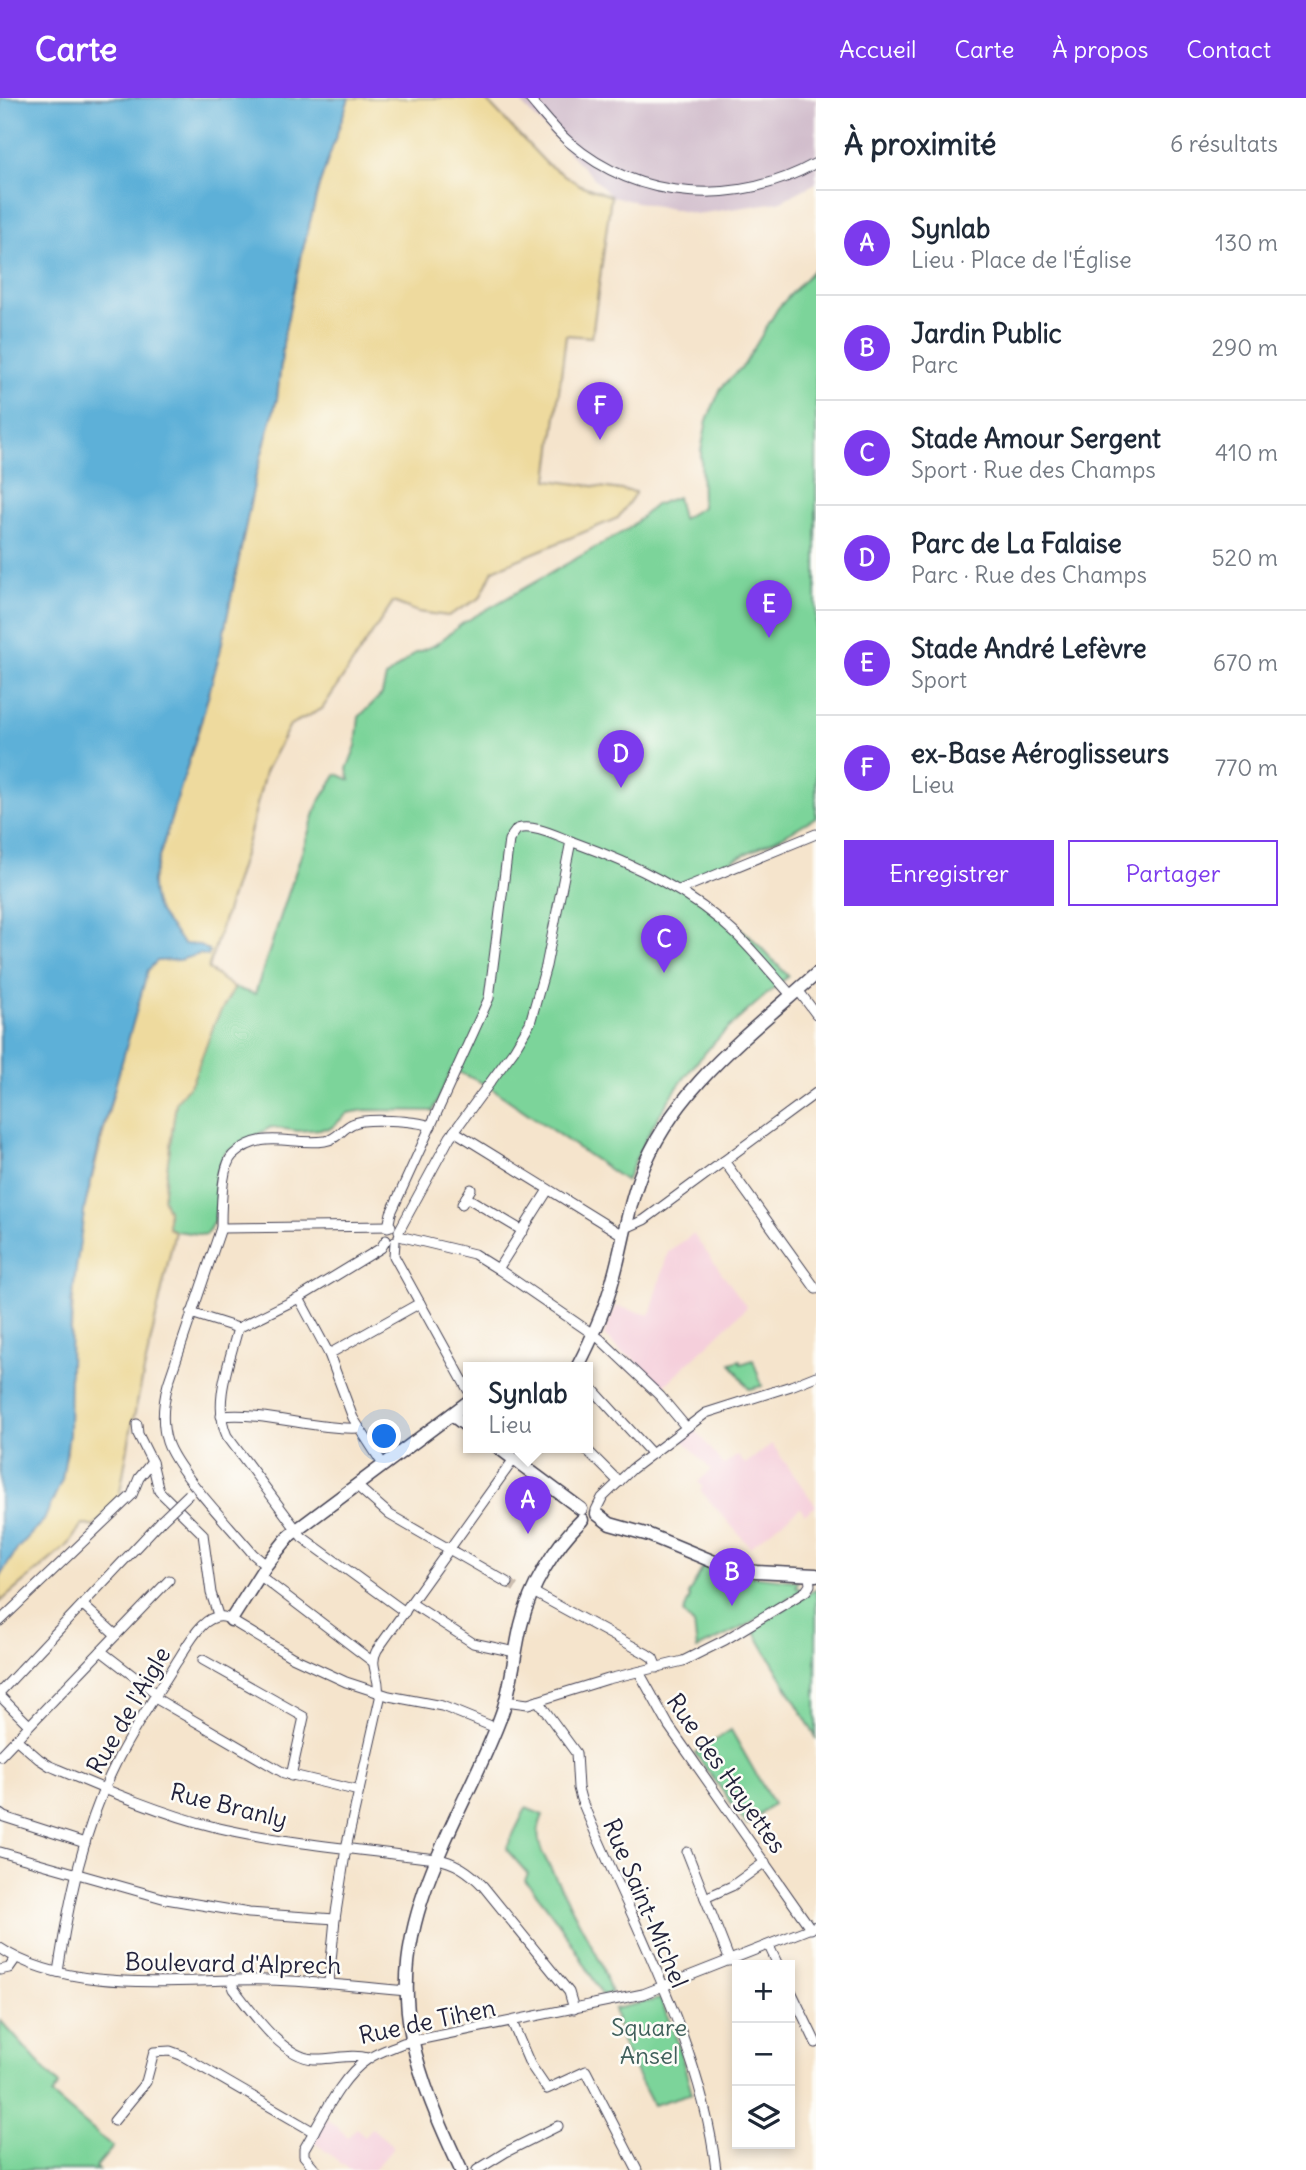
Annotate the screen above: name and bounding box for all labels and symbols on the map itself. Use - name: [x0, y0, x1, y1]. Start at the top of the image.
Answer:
- pin: F: [577, 382, 623, 440]
- pin: E: [746, 580, 792, 638]
- pin: D: [598, 730, 644, 788]
- pin: C: [641, 915, 687, 973]
- your location: [367, 1419, 401, 1453]
- pin: A: [505, 1476, 551, 1534]
- pin: B: [709, 1548, 755, 1606]
- street label: Rue de l'Aigle: [80, 1641, 176, 1779]
- street label: Rue des Hayettes: [661, 1687, 793, 1859]
- street label: Rue Branly: [167, 1776, 291, 1834]
- street label: Rue Saint-Michel: [597, 1814, 695, 1992]
- street label: Boulevard d'Alprech: [125, 1946, 341, 1980]
- street label: Rue de Tihen: [356, 1992, 498, 2050]
- park label: Square Ansel: [611, 2012, 687, 2070]

